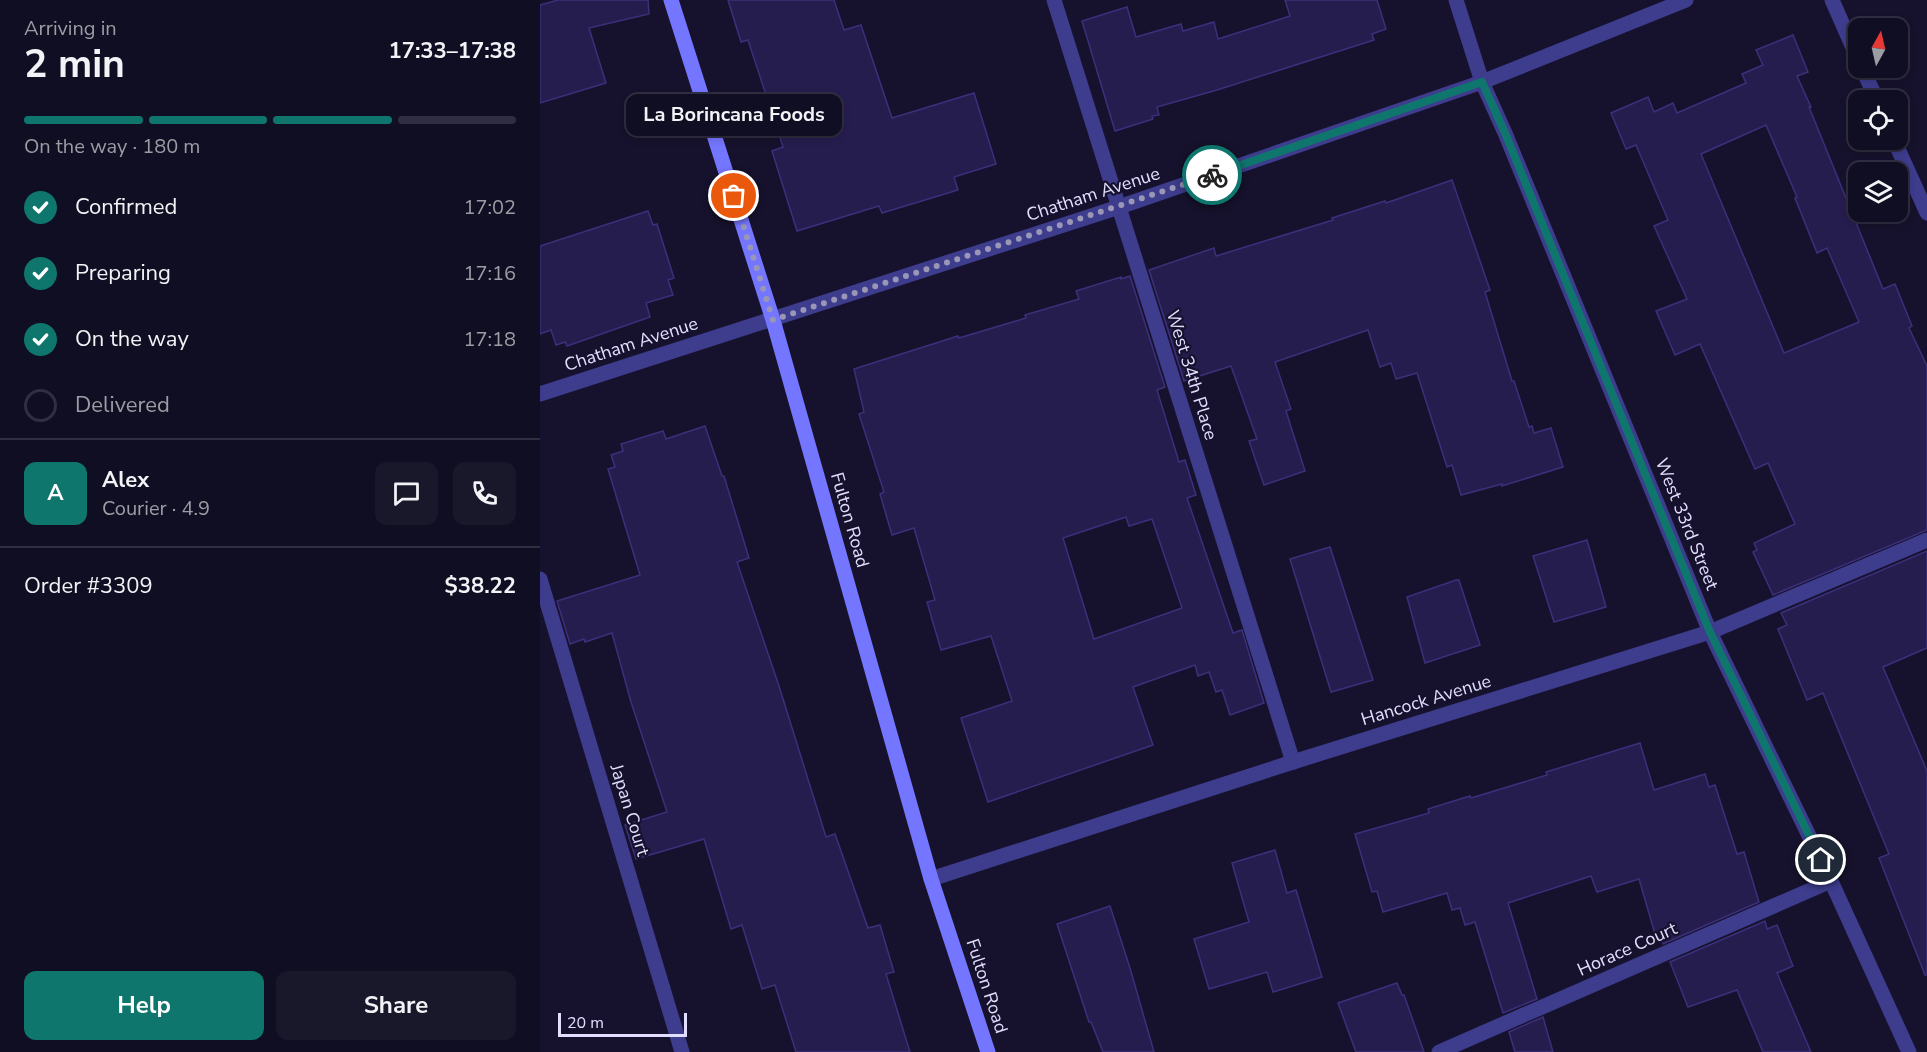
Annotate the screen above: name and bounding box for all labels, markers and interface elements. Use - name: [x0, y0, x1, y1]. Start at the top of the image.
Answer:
- text: Arriving in: [24, 15, 117, 42]
- north arrow: [1848, 18, 1908, 78]
- map controls: [1848, 18, 1908, 222]
- text: 17:33–17:38: [388, 36, 516, 66]
- text: 2 min: [24, 38, 125, 91]
- button: locate: [1848, 90, 1908, 150]
- callout: La Borincana Foods: [626, 94, 842, 136]
- text: La Borincana Foods: [643, 101, 825, 128]
- text: On the way · 180 m: [24, 133, 200, 160]
- courier: [1182, 145, 1242, 205]
- icon: bike: [1196, 159, 1229, 192]
- street label: Chatham Avenue: [1023, 161, 1163, 227]
- button: layers: [1848, 162, 1908, 222]
- pin: [708, 170, 759, 221]
- icon: bag: [717, 179, 750, 212]
- icon: check: [24, 191, 57, 224]
- text: Confirmed: [75, 192, 177, 222]
- text: 17:02: [463, 194, 516, 221]
- icon: check: [24, 257, 57, 290]
- text: Preparing: [75, 258, 171, 288]
- text: 17:16: [463, 260, 516, 287]
- street label: West 34th Place: [1161, 307, 1223, 443]
- street label: Chatham Avenue: [561, 311, 701, 377]
- icon: check: [24, 323, 57, 356]
- text: On the way: [75, 324, 189, 354]
- text: 17:18: [463, 326, 516, 353]
- text: Delivered: [75, 390, 170, 420]
- street label: West 33rd Street: [1650, 455, 1725, 594]
- button: chat: [375, 462, 438, 525]
- button: phone: [453, 462, 516, 525]
- text: Alex: [102, 465, 149, 495]
- street label: Fulton Road: [825, 470, 875, 570]
- text: A: [47, 478, 64, 508]
- text: Courier · 4.9: [102, 495, 210, 522]
- text: Order #3309: [24, 571, 153, 601]
- text: $38.22: [445, 571, 516, 601]
- street label: Hancock Avenue: [1358, 669, 1494, 731]
- street label: Japan Court: [604, 760, 656, 860]
- pin: [1795, 834, 1846, 885]
- icon: home: [1804, 843, 1837, 876]
- street label: Horace Court: [1573, 916, 1681, 982]
- street label: Fulton Road: [960, 936, 1014, 1036]
- button: Help: [24, 971, 264, 1040]
- button: Share: [276, 971, 516, 1040]
- scale bar: [558, 1010, 687, 1038]
- text: 20 m: [567, 1012, 604, 1034]

